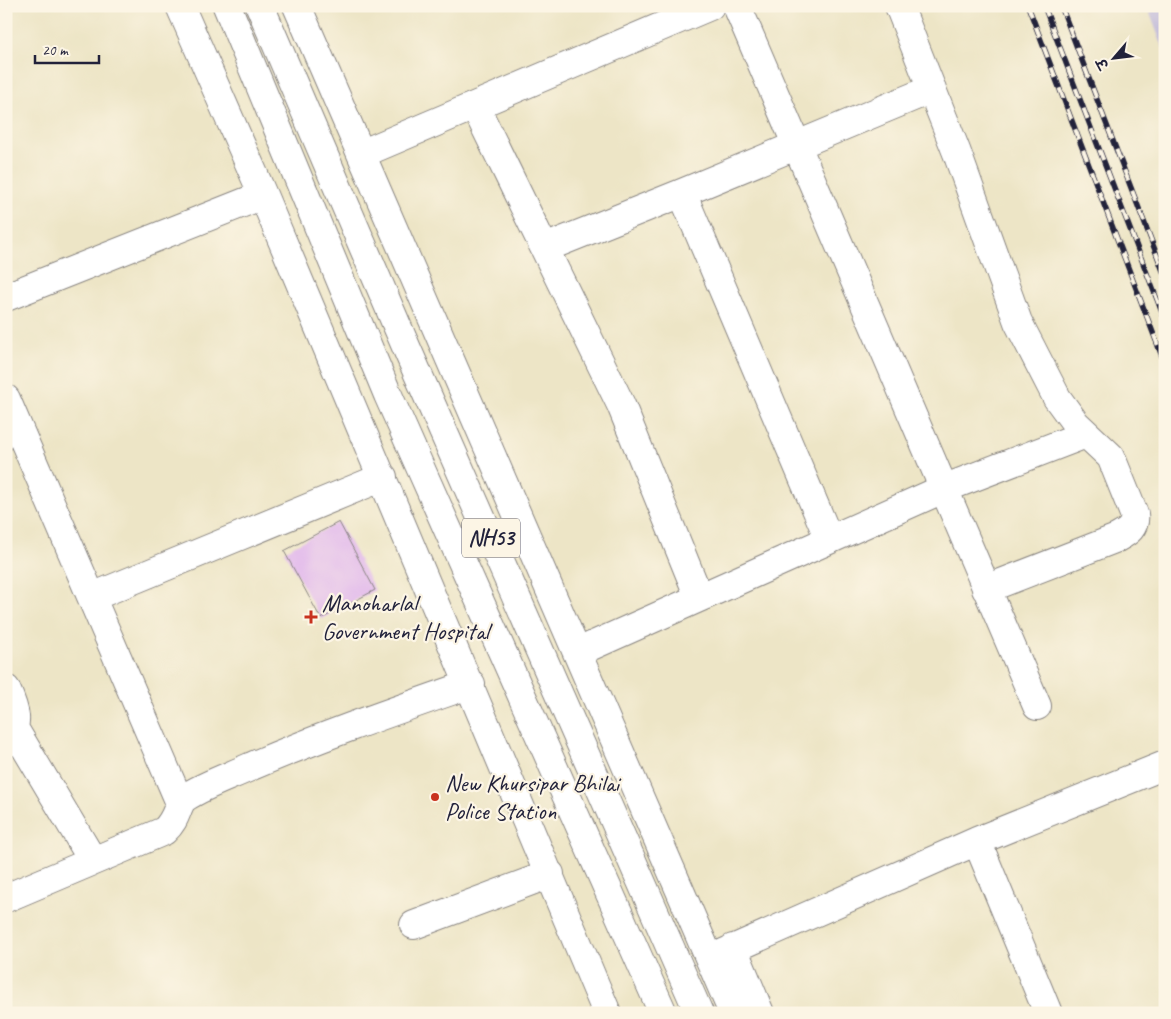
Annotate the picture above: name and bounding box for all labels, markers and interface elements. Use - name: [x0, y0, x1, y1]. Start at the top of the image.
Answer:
- scale bar: [35, 32, 99, 64]
- north arrow: [1088, 32, 1138, 82]
- text: 20 m: [42, 41, 69, 60]
- text: उ: [1092, 54, 1114, 74]
- road number: NH53: [462, 518, 520, 558]
- place label: Manoharlal Government Hospital: [322, 588, 493, 646]
- marker: Manoharlal Government Hospital: [304, 610, 318, 624]
- place label: New Khursipar Bhilai Police Station: [445, 768, 622, 826]
- marker: New Khursipar Bhilai Police Station: [429, 791, 441, 803]

